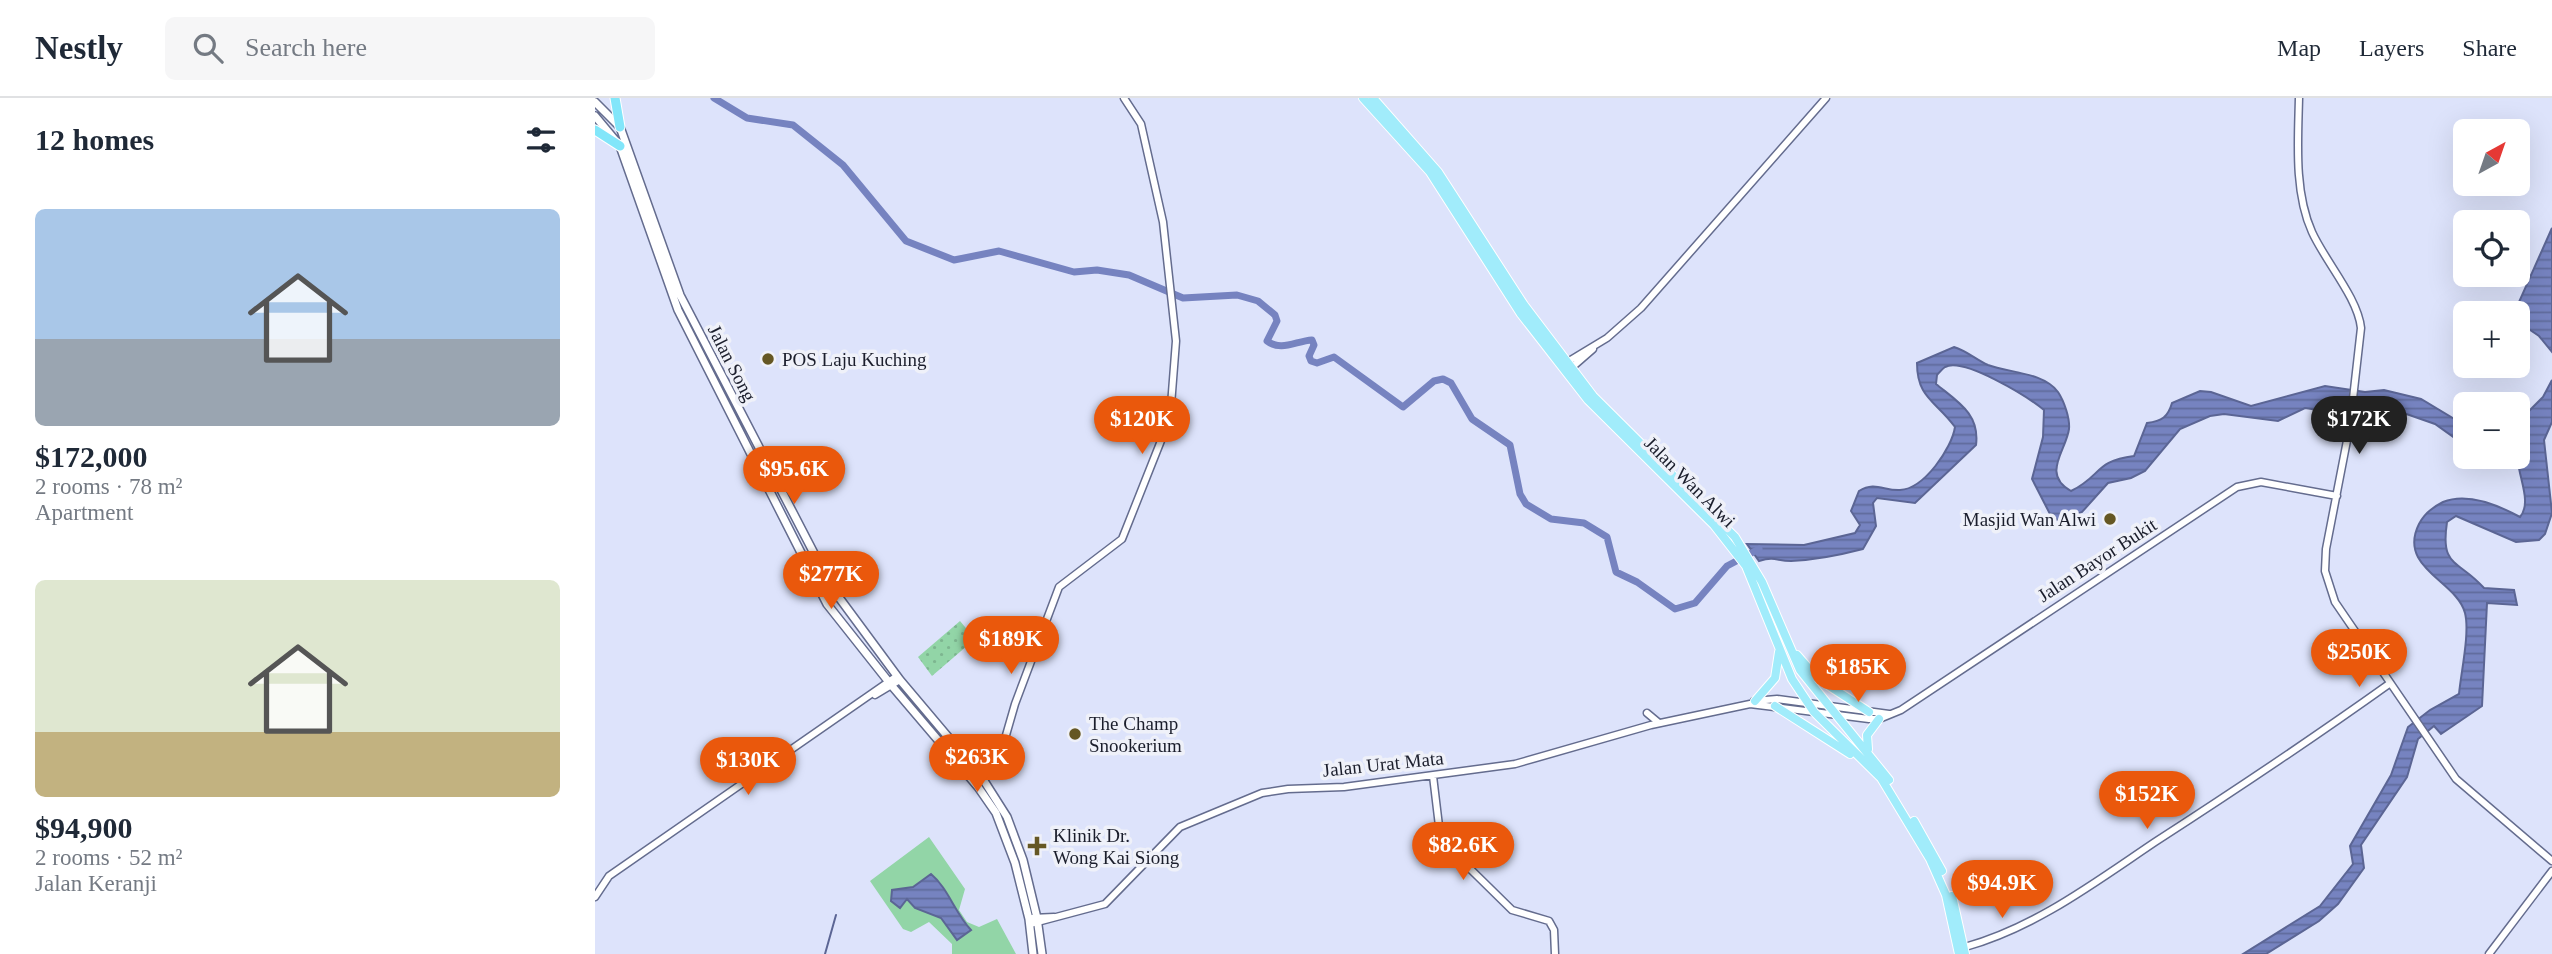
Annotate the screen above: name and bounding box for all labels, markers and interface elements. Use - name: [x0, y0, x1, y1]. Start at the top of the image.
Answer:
- search box: [165, 17, 655, 80]
- icon: search: [189, 29, 227, 67]
- text: Nestly: [35, 30, 123, 66]
- text: Search here: [245, 33, 367, 62]
- text: Map: [2277, 35, 2321, 61]
- text: Layers: [2359, 35, 2424, 61]
- text: Share: [2462, 35, 2517, 61]
- north arrow: [2453, 119, 2531, 196]
- map controls: [2453, 119, 2530, 469]
- icon: filters: [522, 121, 560, 159]
- text: 12 homes: [35, 123, 154, 156]
- button: locate: [2453, 210, 2530, 287]
- icon: home: [235, 255, 361, 381]
- button: +: [2453, 301, 2530, 378]
- street label: Jalan Song: [704, 321, 760, 405]
- place label: POS Laju Kuching: [782, 349, 927, 370]
- marker: POS Laju Kuching: [760, 351, 776, 367]
- button: −: [2453, 392, 2530, 469]
- pin: $120K: [1093, 396, 1191, 456]
- pin: $172K: [2310, 396, 2408, 456]
- text: $120K: [1110, 406, 1174, 431]
- text: $172K: [2327, 406, 2391, 431]
- street label: Jalan Wan Alwi: [1640, 432, 1740, 532]
- text: $172,000: [35, 440, 148, 473]
- pin: $95.6K: [737, 446, 851, 506]
- text: $95.6K: [759, 456, 829, 481]
- text: 2 rooms · 78 m²: [35, 474, 182, 499]
- text: Apartment: [35, 500, 133, 525]
- place label: Masjid Wan Alwi: [1963, 509, 2096, 530]
- marker: Masjid Wan Alwi: [2102, 511, 2118, 527]
- street label: Jalan Bayor Bukit: [2034, 513, 2161, 606]
- pin: $277K: [782, 552, 880, 611]
- text: $277K: [799, 561, 863, 586]
- pin: $189K: [962, 616, 1060, 676]
- icon: home: [235, 626, 361, 752]
- text: $189K: [979, 626, 1043, 651]
- pin: $250K: [2310, 630, 2408, 689]
- text: $250K: [2327, 639, 2391, 664]
- pin: $185K: [1809, 644, 1907, 704]
- text: $185K: [1826, 654, 1890, 679]
- place label: The Champ Snookerium: [1089, 713, 1182, 756]
- marker: The Champ Snookerium: [1067, 726, 1083, 742]
- pin: $263K: [928, 734, 1026, 794]
- pin: $130K: [699, 738, 797, 797]
- text: $263K: [945, 744, 1009, 769]
- text: $130K: [716, 747, 780, 772]
- street label: Jalan Urat Mata: [1322, 747, 1445, 781]
- pin: $152K: [2098, 772, 2196, 831]
- text: $152K: [2115, 781, 2179, 806]
- text: $94,900: [35, 811, 133, 844]
- pin: $82.6K: [1406, 822, 1520, 882]
- place label: Klinik Dr. Wong Kai Siong: [1053, 825, 1180, 868]
- text: $82.6K: [1428, 832, 1498, 857]
- marker: Klinik Dr. Wong Kai Siong: [1027, 836, 1047, 856]
- text: 2 rooms · 52 m²: [35, 845, 182, 870]
- pin: $94.9K: [1945, 860, 2059, 920]
- text: $94.9K: [1967, 870, 2037, 895]
- text: Jalan Keranji: [35, 871, 157, 896]

